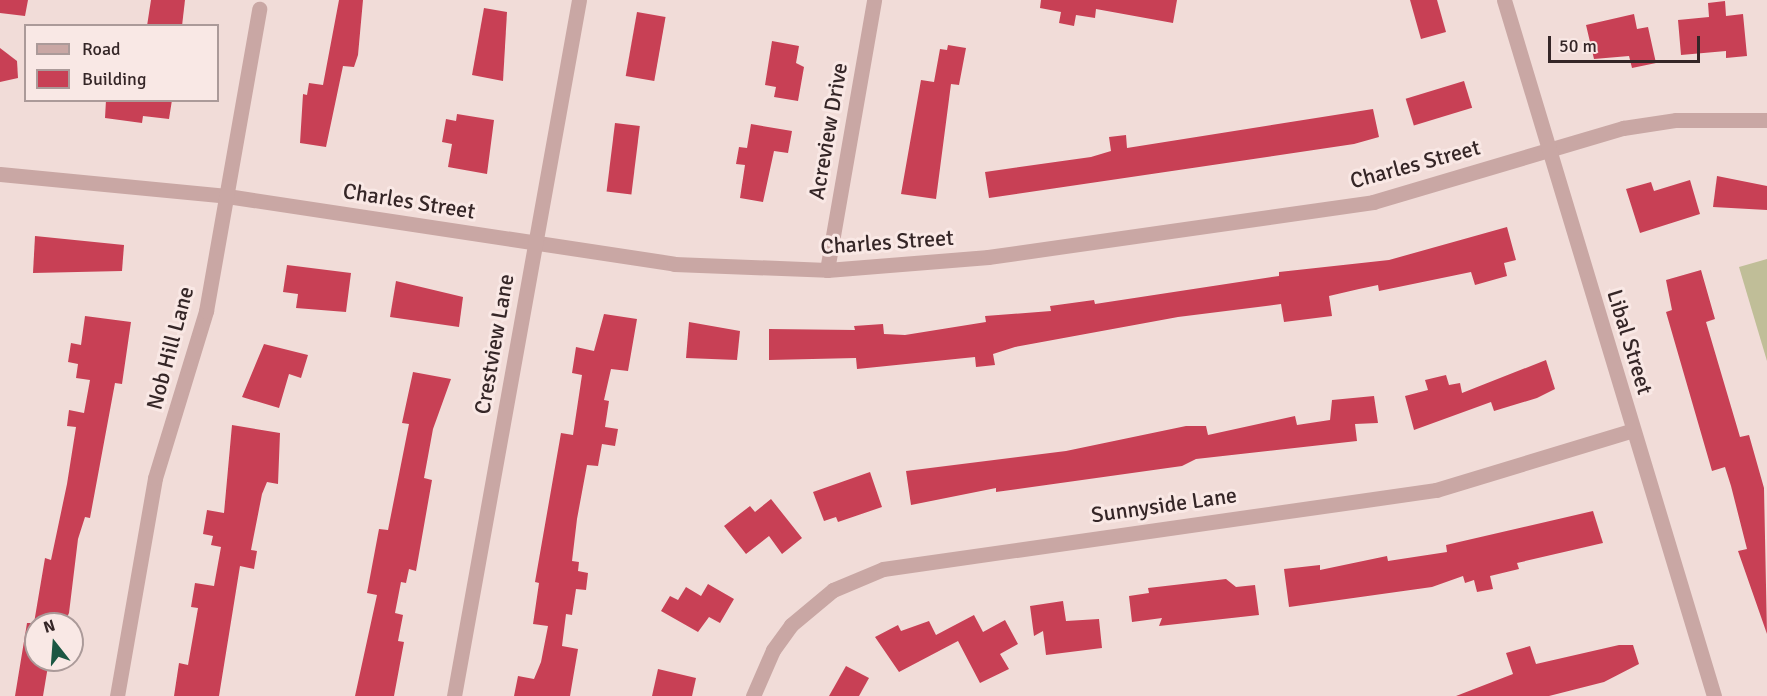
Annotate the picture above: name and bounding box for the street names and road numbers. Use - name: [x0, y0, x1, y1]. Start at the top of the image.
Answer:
- street label: Acreview Drive: [803, 61, 853, 201]
- street label: Charles Street: [1347, 134, 1483, 194]
- street label: Charles Street: [341, 178, 477, 224]
- street label: Charles Street: [819, 224, 955, 260]
- street label: Crestview Lane: [469, 272, 519, 416]
- street label: Nob Hill Lane: [141, 283, 199, 413]
- street label: Libal Street: [1602, 286, 1658, 398]
- street label: Sunnyside Lane: [1090, 482, 1238, 528]

